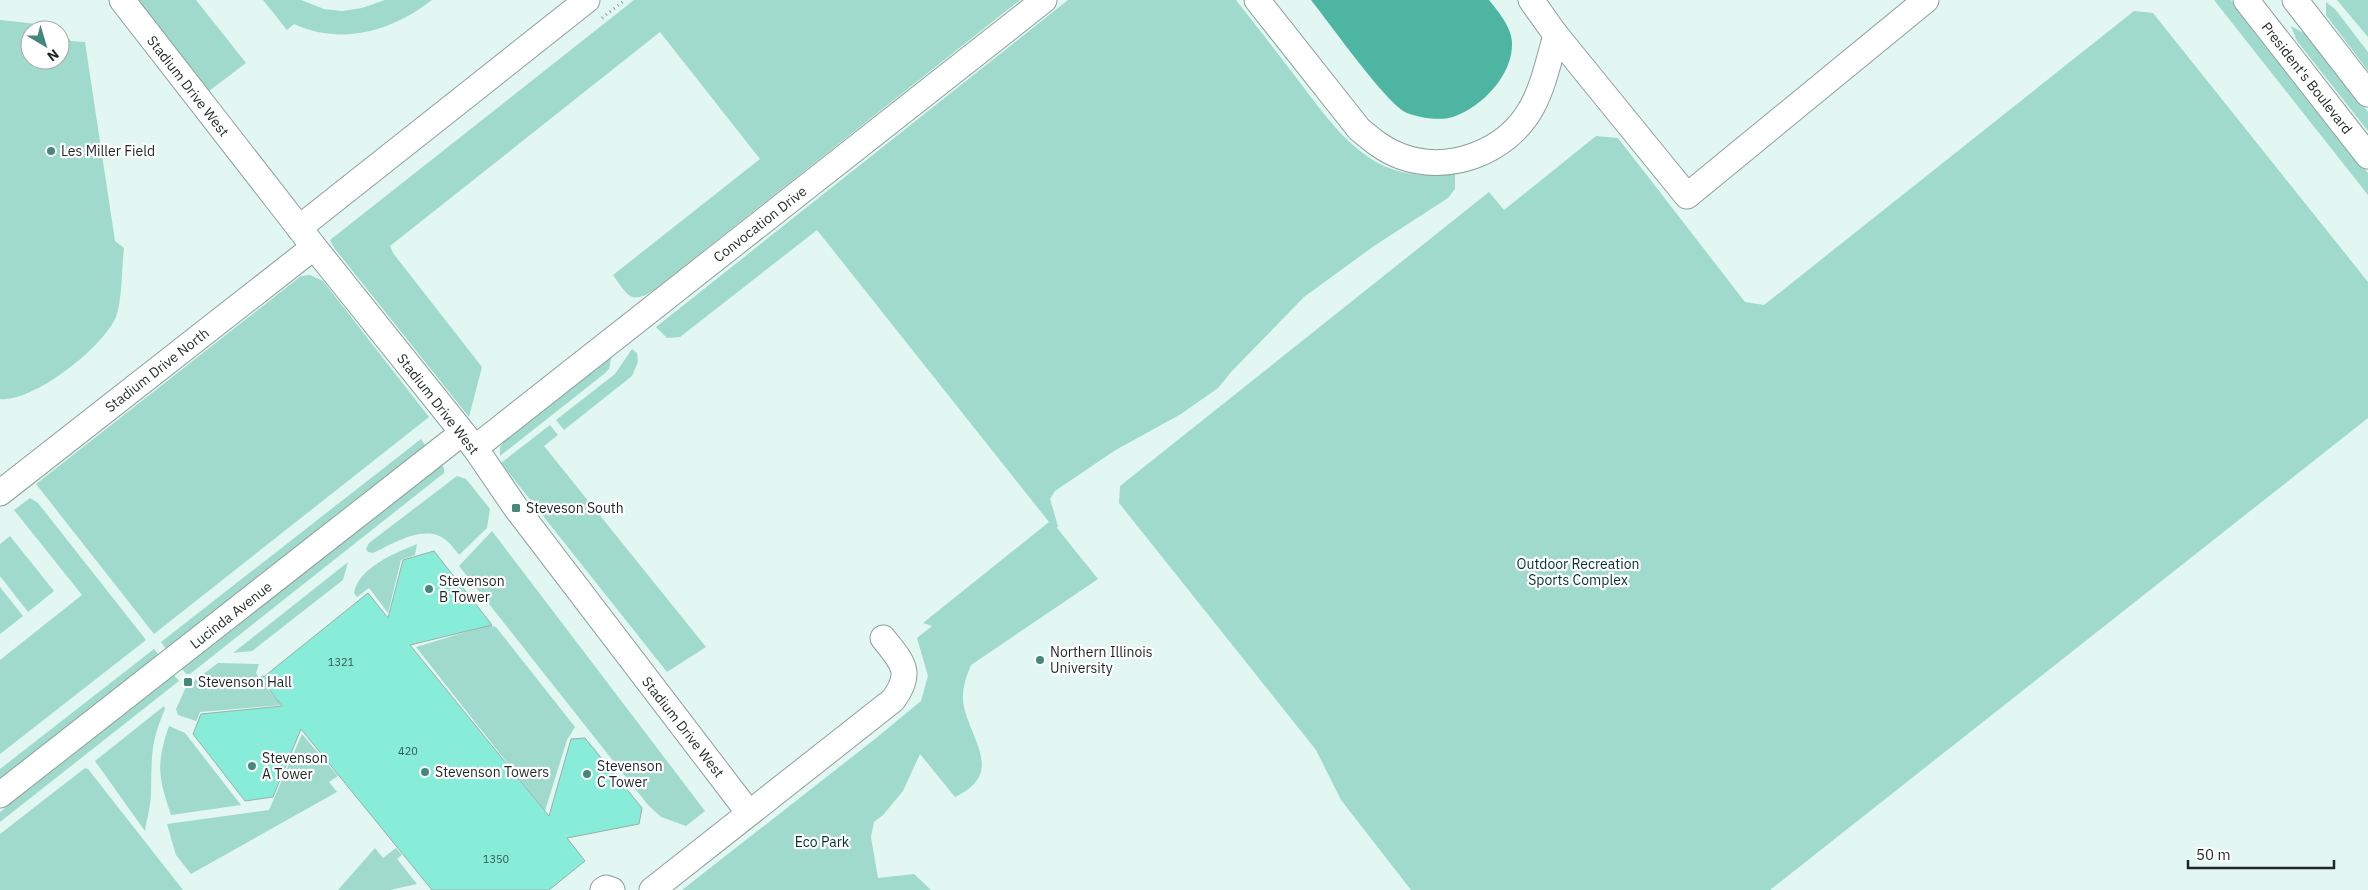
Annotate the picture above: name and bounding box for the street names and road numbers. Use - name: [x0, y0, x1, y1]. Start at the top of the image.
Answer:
- street label: President's Boulevard: [2258, 18, 2356, 138]
- street label: Stadium Drive West: [143, 32, 233, 140]
- street label: Convocation Drive: [710, 182, 811, 266]
- street label: Stadium Drive North: [101, 324, 213, 416]
- street label: Stadium Drive West: [393, 350, 483, 458]
- street label: Lucinda Avenue: [186, 577, 276, 653]
- street label: Stadium Drive West: [638, 673, 728, 781]

